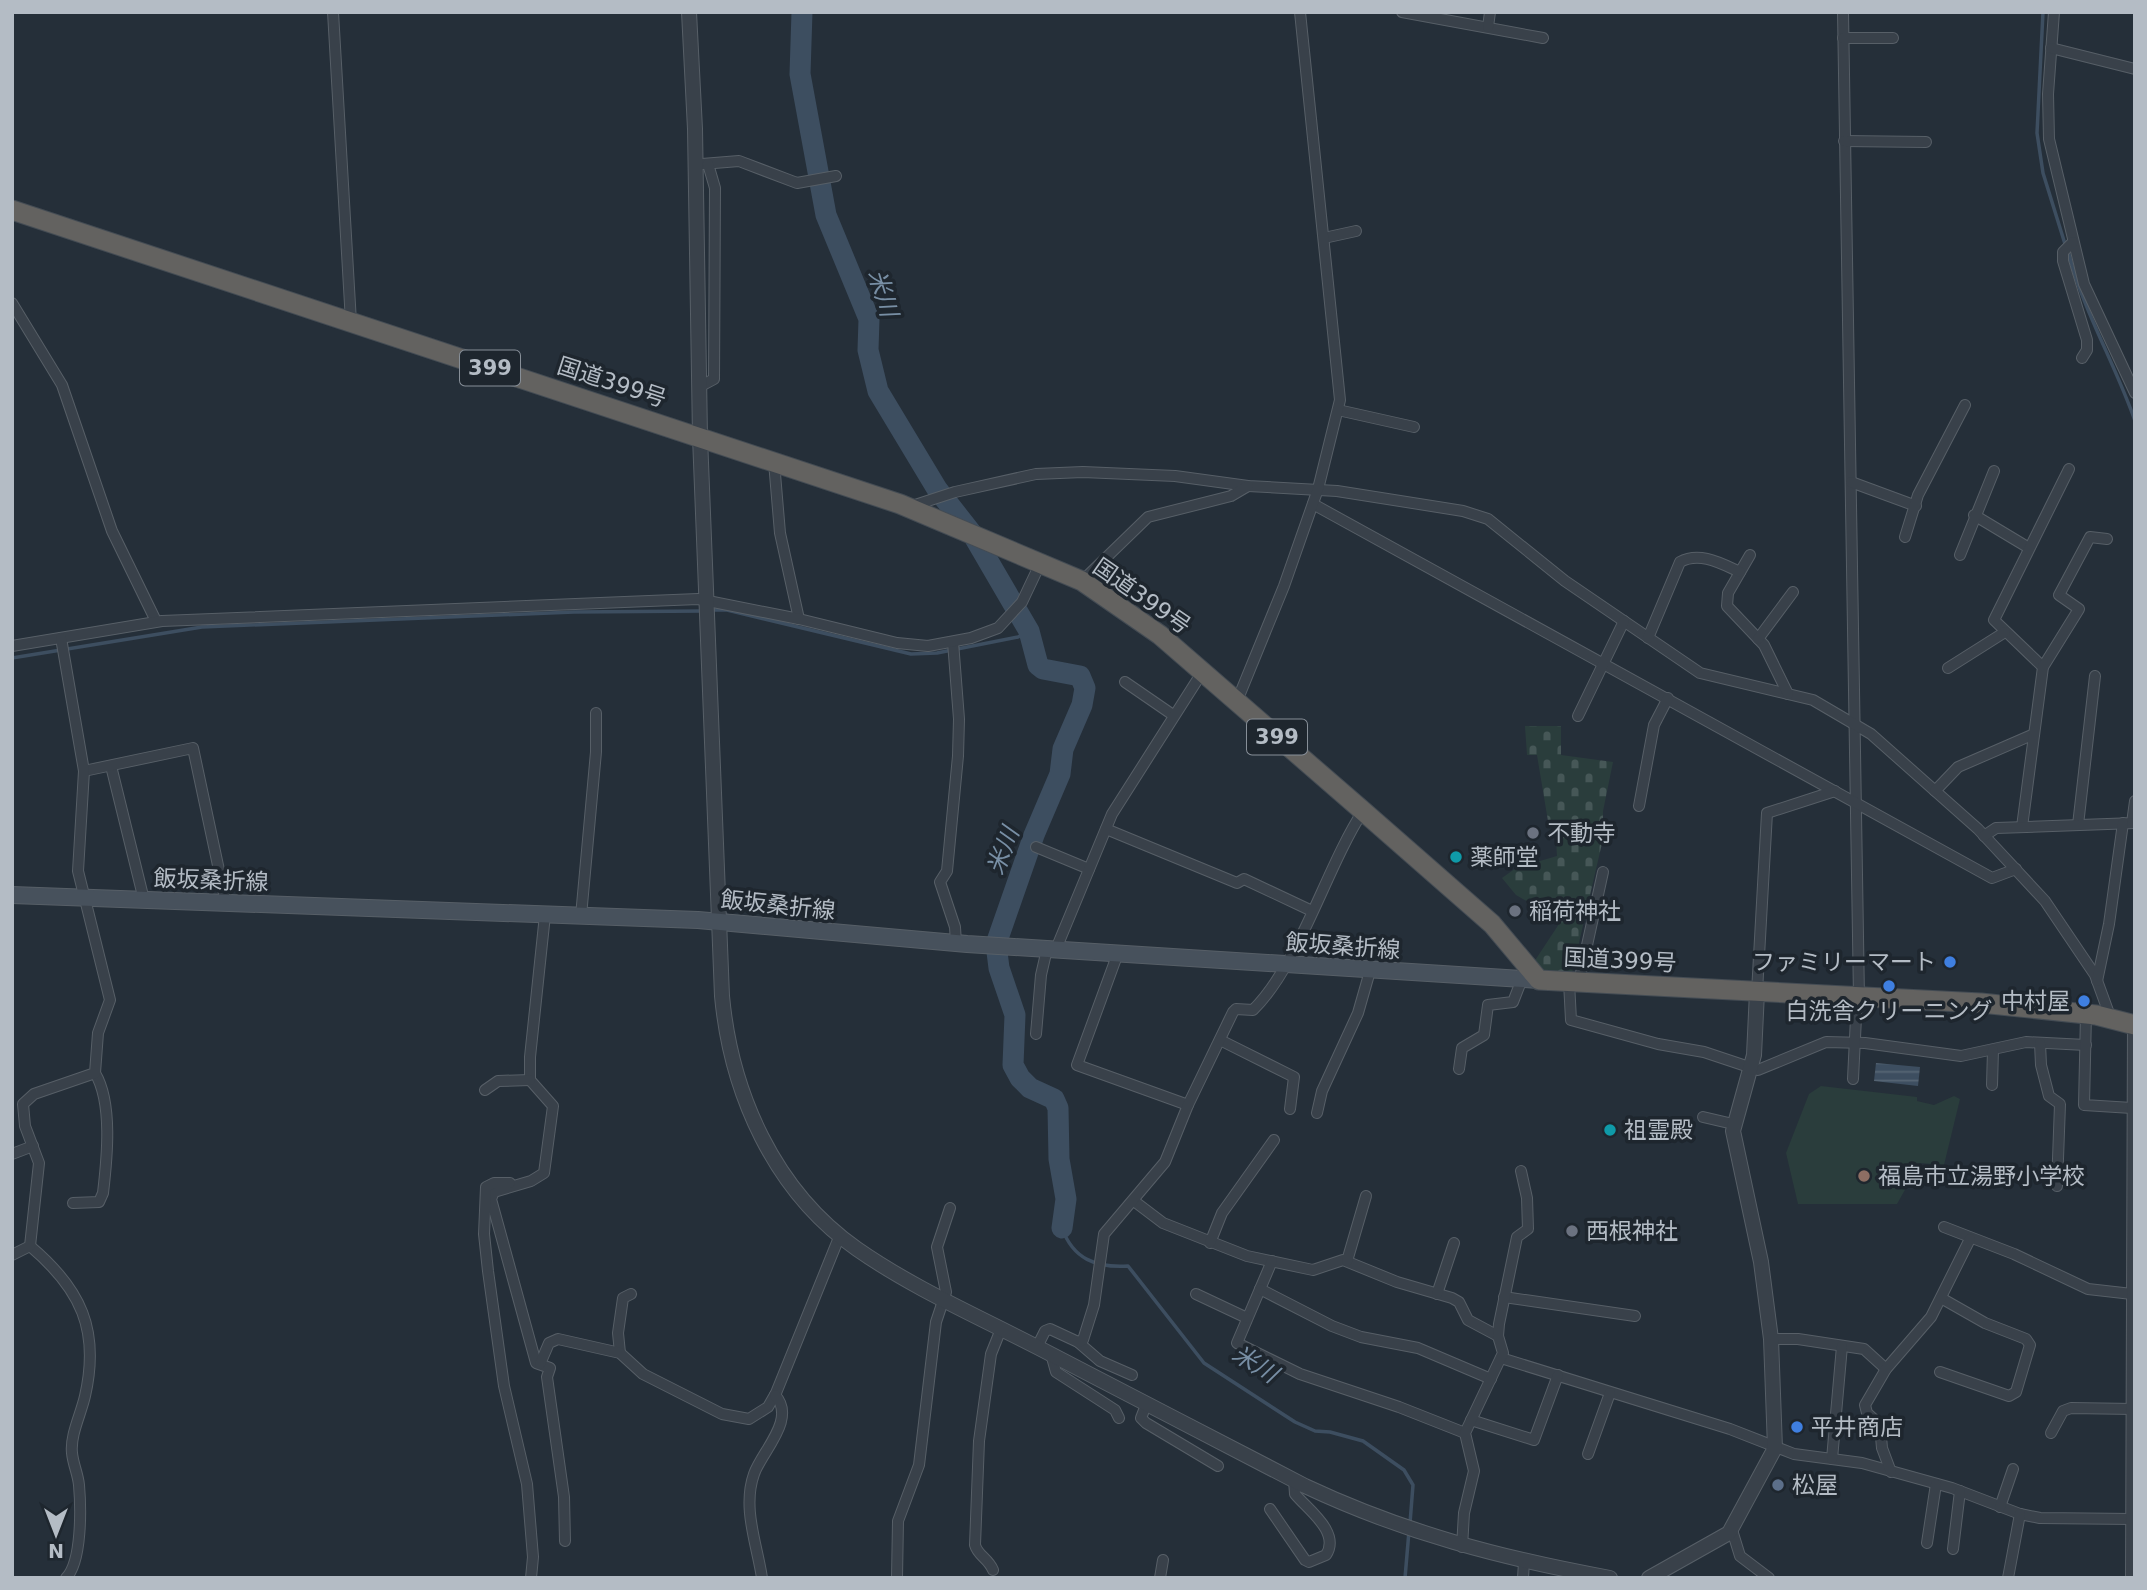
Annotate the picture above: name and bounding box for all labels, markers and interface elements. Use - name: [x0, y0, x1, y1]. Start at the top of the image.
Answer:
- water label: 米川: [863, 266, 904, 323]
- road number: 399: [460, 350, 520, 386]
- street label: 国道399号: [554, 352, 670, 412]
- street label: 国道399号: [1088, 553, 1196, 639]
- road number: 399: [1247, 720, 1307, 754]
- place label: 不動寺: [1547, 820, 1616, 846]
- water label: 米川: [981, 821, 1026, 878]
- marker: 不動寺: [1525, 825, 1541, 841]
- place label: 薬師堂: [1470, 844, 1539, 870]
- marker: 薬師堂: [1448, 849, 1464, 865]
- street label: 飯坂桑折線: [153, 865, 269, 895]
- street label: 飯坂桑折線: [719, 886, 837, 924]
- place label: 稲荷神社: [1529, 898, 1621, 924]
- marker: 稲荷神社: [1507, 903, 1523, 919]
- street label: 飯坂桑折線: [1285, 929, 1401, 963]
- street label: 国道399号: [1563, 944, 1677, 976]
- place label: ファミリーマート: [1752, 949, 1936, 975]
- marker: ファミリーマート: [1942, 954, 1958, 970]
- marker: 白洗舎クリーニング: [1881, 978, 1897, 994]
- place label: 中村屋: [2001, 988, 2070, 1014]
- marker: 中村屋: [2076, 993, 2092, 1009]
- place label: 白洗舎クリーニング: [1786, 998, 1993, 1024]
- place label: 祖霊殿: [1624, 1117, 1693, 1143]
- marker: 祖霊殿: [1602, 1122, 1618, 1138]
- place label: 福島市立湯野小学校: [1878, 1163, 2085, 1189]
- marker: 福島市立湯野小学校: [1856, 1168, 1872, 1184]
- place label: 西根神社: [1586, 1218, 1678, 1244]
- marker: 西根神社: [1564, 1223, 1580, 1239]
- water label: 米川: [1227, 1339, 1285, 1390]
- place label: 平井商店: [1811, 1414, 1903, 1440]
- marker: 平井商店: [1789, 1419, 1805, 1435]
- place label: 松屋: [1792, 1472, 1838, 1498]
- marker: 松屋: [1770, 1477, 1786, 1493]
- north arrow: [21, 1499, 91, 1569]
- text: N: [48, 1540, 64, 1562]

